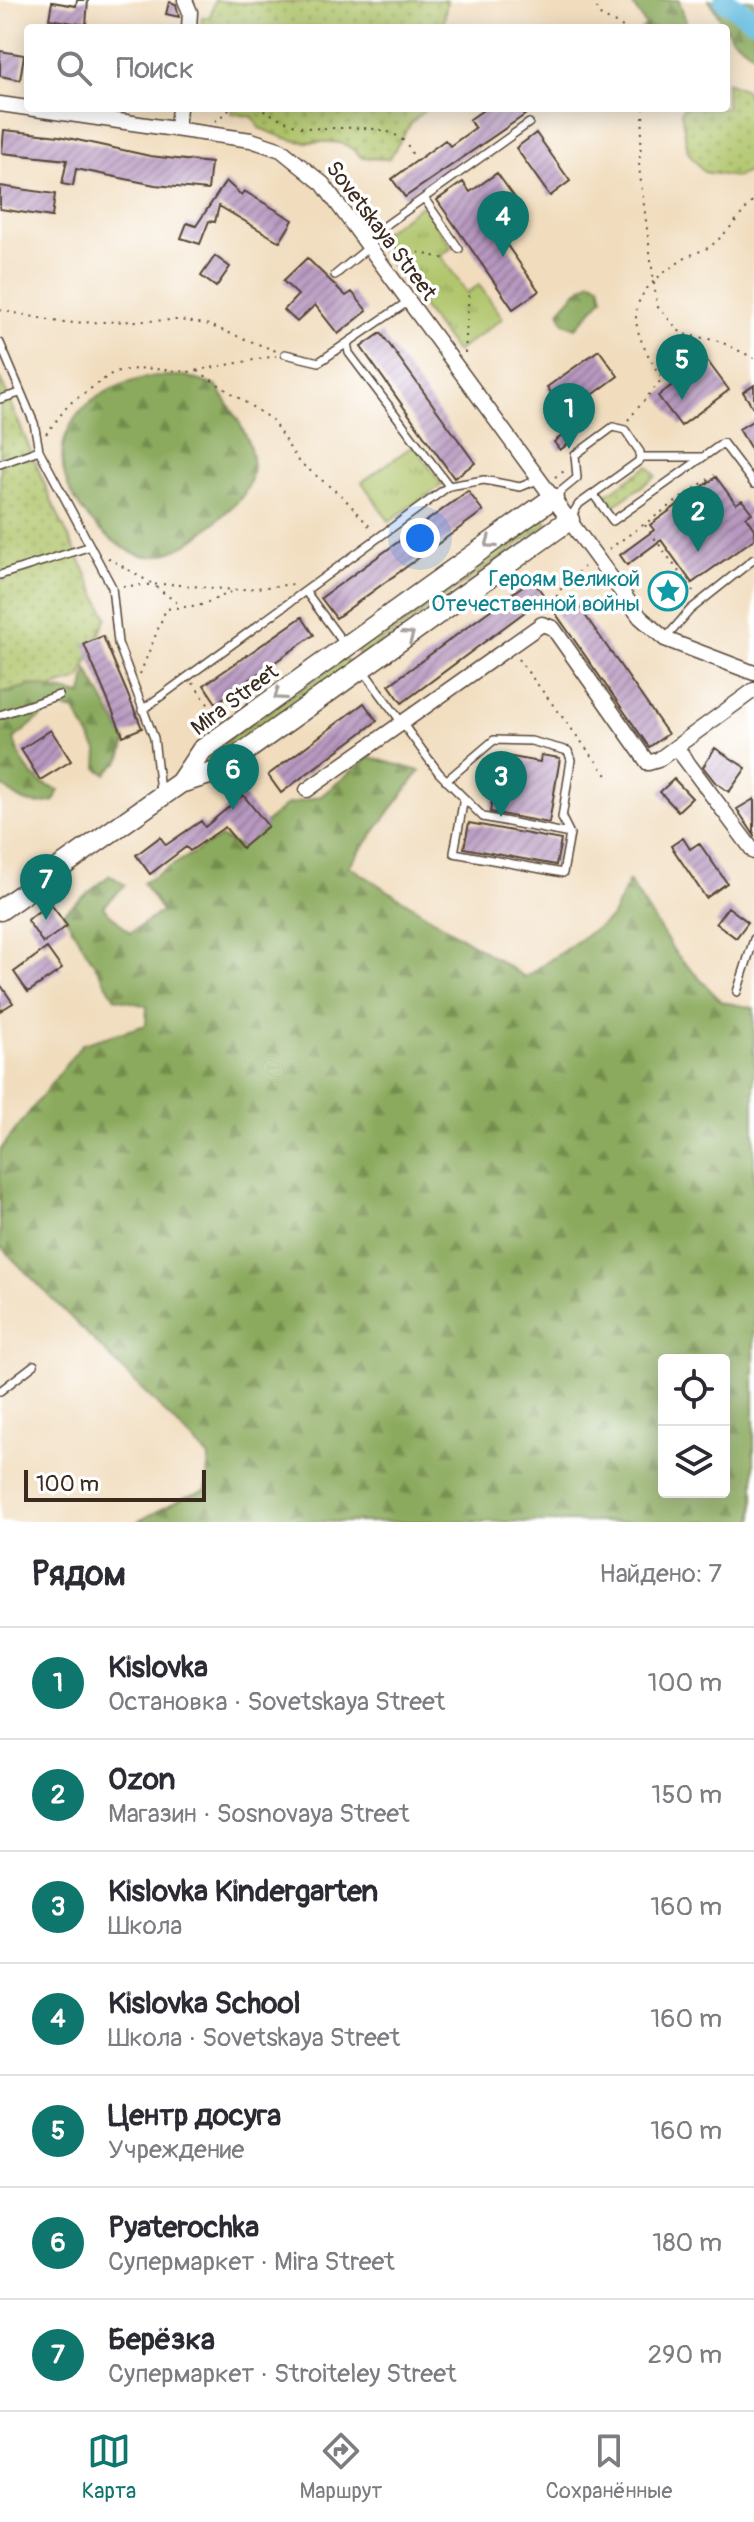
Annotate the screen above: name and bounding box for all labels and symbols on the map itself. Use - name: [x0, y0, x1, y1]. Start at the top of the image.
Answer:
- street label: Sovetskaya Street: [320, 155, 443, 306]
- pin: 4: [477, 191, 529, 257]
- pin: 5: [656, 334, 708, 400]
- pin: 1: [543, 383, 595, 449]
- pin: 2: [672, 486, 724, 552]
- your location: [400, 518, 440, 558]
- one-way arrow: [484, 533, 499, 548]
- place label: Героям Великой Отечественной войны: [431, 565, 640, 618]
- place icon: Героям Великой Отечественной войны: [647, 570, 689, 612]
- one-way arrow: [401, 631, 415, 646]
- street label: Mira Street: [185, 658, 284, 742]
- one-way arrow: [273, 685, 288, 700]
- pin: 6: [207, 744, 259, 810]
- pin: 3: [475, 751, 527, 817]
- pin: 7: [20, 854, 72, 920]
- scale bar: [24, 1466, 206, 1502]

